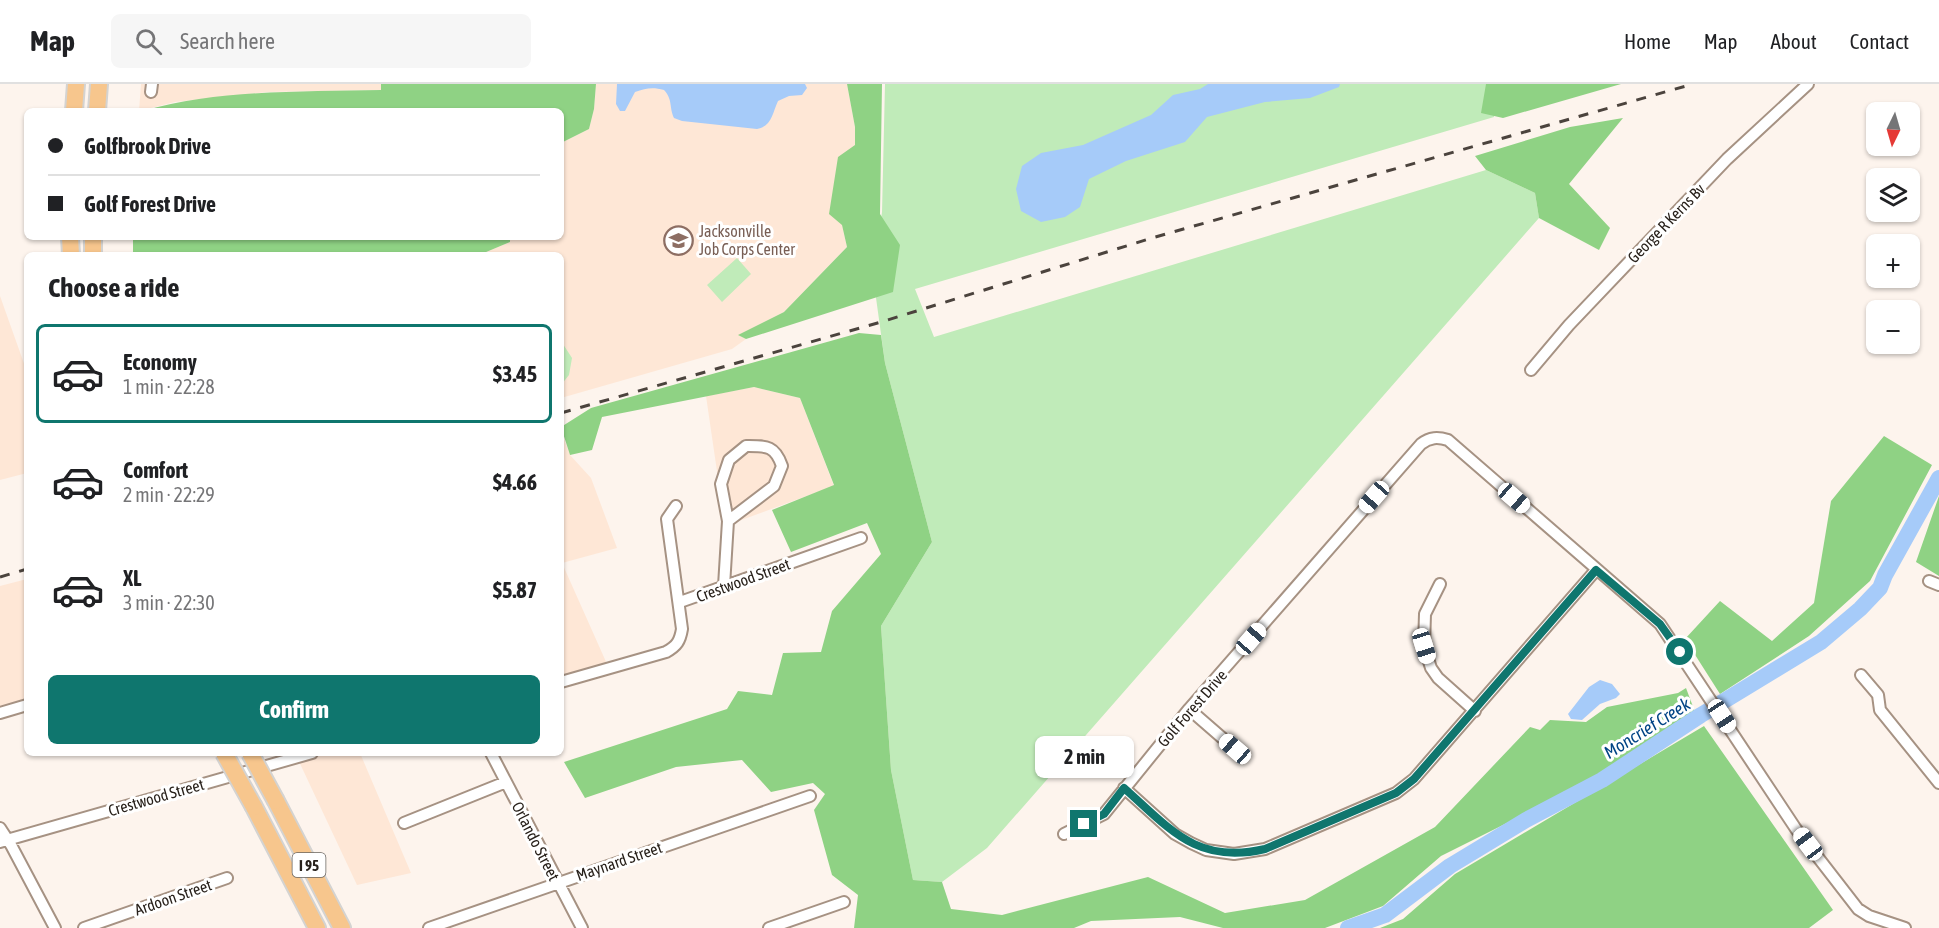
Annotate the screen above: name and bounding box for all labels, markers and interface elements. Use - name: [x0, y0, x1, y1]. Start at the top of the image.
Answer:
- search box: [111, 14, 531, 68]
- text: Map: [30, 25, 75, 57]
- icon: search: [132, 25, 165, 58]
- text: Search here: [180, 28, 275, 54]
- text: Home: [1624, 29, 1671, 53]
- text: Map: [1704, 29, 1738, 53]
- text: About: [1771, 29, 1817, 53]
- text: Contact: [1850, 29, 1909, 53]
- north arrow: [1866, 102, 1920, 156]
- map controls: [1866, 102, 1920, 354]
- text: Golfbrook Drive: [84, 133, 211, 159]
- button: layers: [1866, 168, 1920, 222]
- street label: George R Kerns Bv: [1624, 179, 1709, 267]
- text: Golf Forest Drive: [84, 191, 216, 217]
- place label: Jacksonville Job Corps Center: [699, 222, 795, 259]
- school or university icon: Jacksonville Job Corps Center: [662, 224, 694, 256]
- button: +: [1866, 234, 1920, 288]
- text: Choose a ride: [48, 272, 180, 303]
- button: −: [1866, 300, 1920, 354]
- icon: car: [51, 347, 105, 401]
- text: Economy: [123, 349, 197, 375]
- text: $3.45: [493, 361, 537, 387]
- text: 1 min · 22:28: [123, 375, 215, 398]
- icon: car: [51, 455, 105, 509]
- text: Comfort: [123, 457, 188, 483]
- text: $4.66: [493, 469, 537, 495]
- car: [1355, 478, 1393, 516]
- car: [1495, 479, 1533, 517]
- text: 2 min · 22:29: [123, 483, 215, 506]
- street label: Crestwood Street: [694, 555, 793, 605]
- icon: car: [51, 563, 105, 617]
- text: XL: [123, 565, 141, 591]
- text: $5.87: [493, 577, 537, 603]
- text: 3 min · 22:30: [123, 591, 215, 614]
- car: [1232, 620, 1270, 658]
- car: [1410, 626, 1438, 666]
- route start: [1666, 638, 1693, 665]
- street label: Golf Forest Drive: [1154, 666, 1230, 750]
- button: Confirm: [48, 675, 540, 744]
- water label: Moncrief Creek: [1600, 693, 1695, 763]
- car: [1705, 696, 1739, 736]
- car: [1216, 730, 1254, 768]
- callout: 2 min: [1034, 737, 1134, 779]
- text: 2 min: [1064, 745, 1105, 768]
- street label: Crestwood Street: [106, 775, 206, 819]
- street label: Orlando Street: [508, 799, 564, 884]
- route end: [1070, 810, 1097, 837]
- car: [1790, 824, 1826, 864]
- street label: Maynard Street: [574, 838, 665, 885]
- road number: I 95: [292, 853, 326, 877]
- street label: Ardoon Street: [132, 875, 214, 919]

